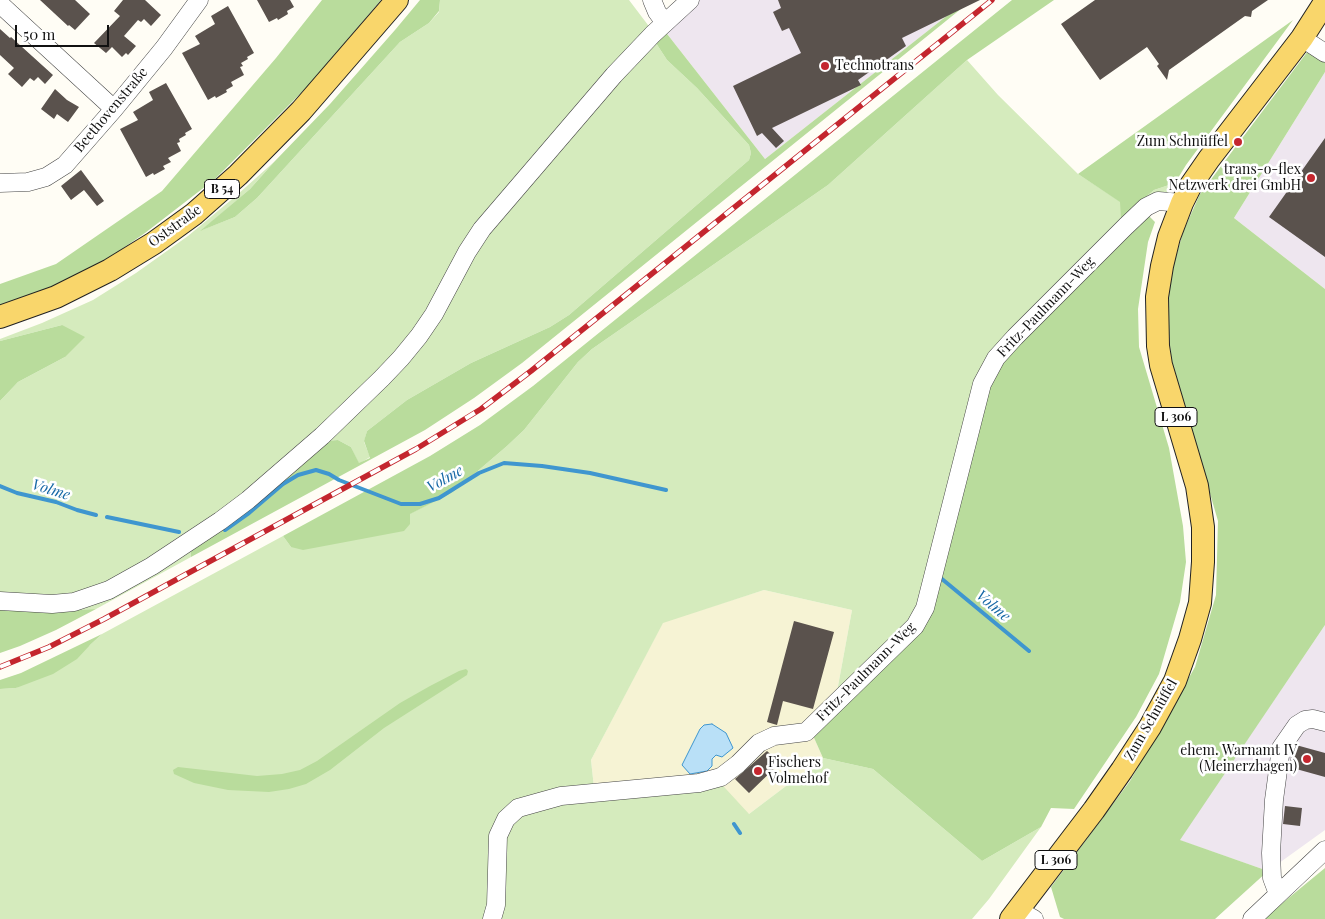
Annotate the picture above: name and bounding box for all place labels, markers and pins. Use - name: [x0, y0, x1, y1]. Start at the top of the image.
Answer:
- place label: Technotrans: [835, 58, 914, 74]
- marker: Technotrans: [819, 60, 831, 72]
- place label: Zum Schnüffel: [1137, 134, 1228, 150]
- marker: Zum Schnüffel: [1232, 136, 1244, 148]
- place label: trans-o-flex Netzwerk drei GmbH: [1169, 162, 1301, 194]
- marker: trans-o-flex Netzwerk drei GmbH: [1305, 172, 1317, 184]
- place label: ehem. Warnamt IV (Meinerzhagen): [1180, 743, 1297, 776]
- marker: ehem. Warnamt IV (Meinerzhagen): [1301, 753, 1313, 765]
- place label: Fischers Volmehof: [768, 755, 828, 788]
- marker: Fischers Volmehof: [752, 765, 764, 777]

